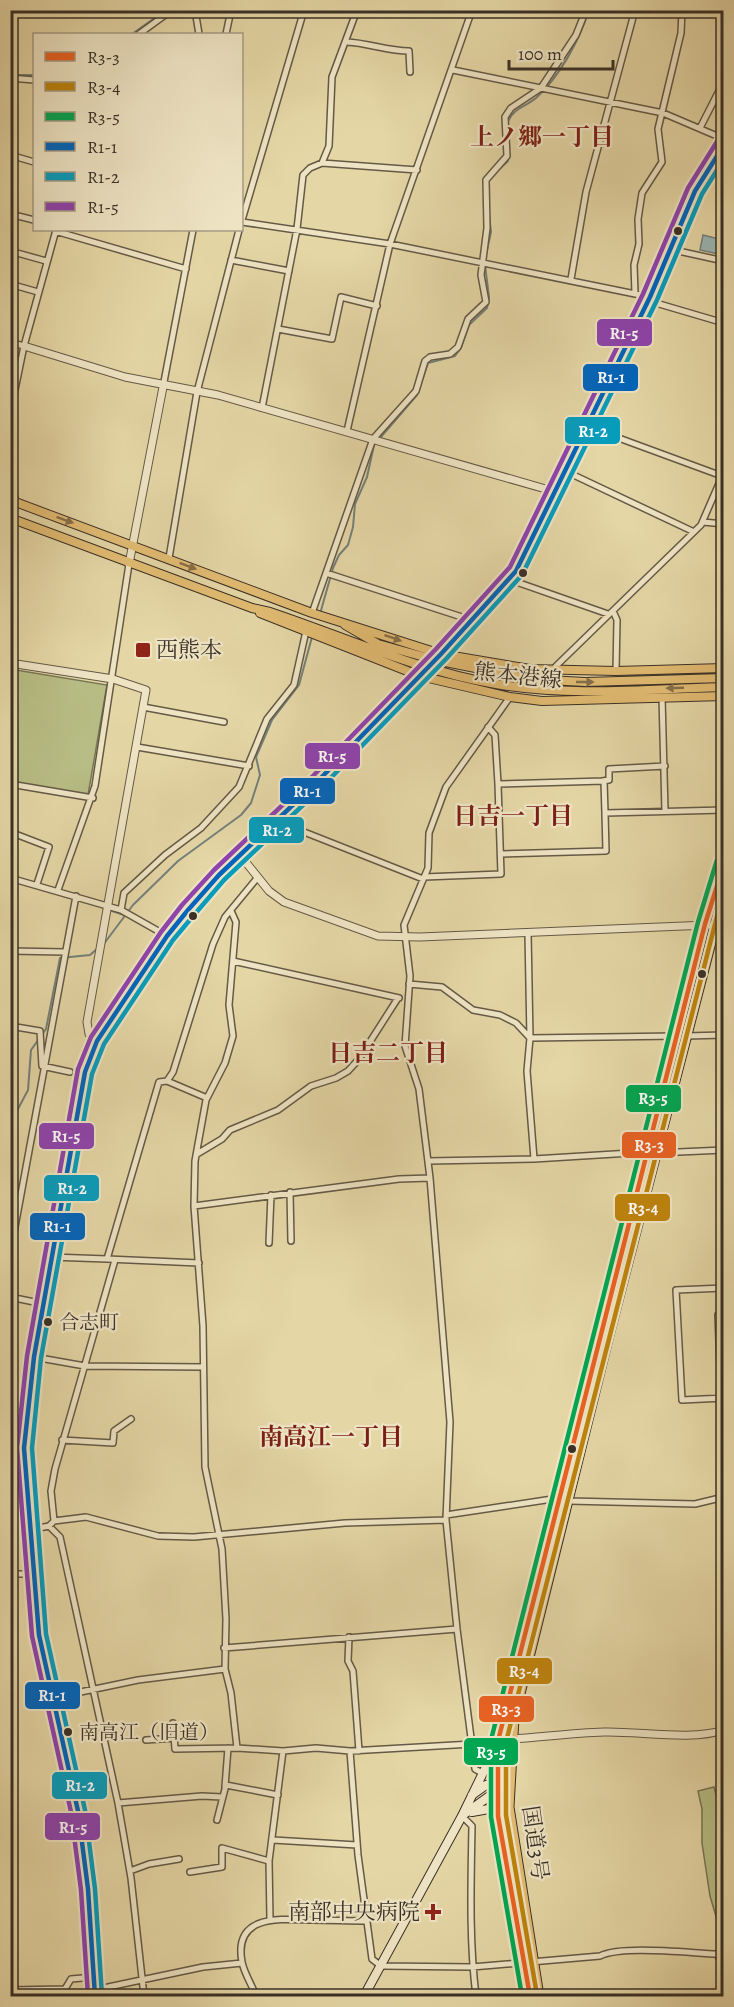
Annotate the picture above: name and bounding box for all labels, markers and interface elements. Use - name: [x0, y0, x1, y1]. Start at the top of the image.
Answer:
- legend: [33, 33, 243, 231]
- scale bar: [509, 33, 612, 71]
- text: 100 m: [518, 42, 562, 66]
- text: R3-3: [87, 45, 120, 69]
- text: R3-4: [87, 75, 120, 99]
- text: R3-5: [87, 105, 120, 129]
- district label: 上ノ郷一丁目: [470, 121, 614, 153]
- text: R1-1: [87, 135, 117, 159]
- text: R1-2: [87, 165, 120, 189]
- text: R1-5: [87, 195, 119, 219]
- unlabelled marker: [672, 225, 684, 237]
- line badge: R1-5: [596, 318, 653, 347]
- text: R1-5: [610, 323, 638, 345]
- line badge: R1-1: [582, 363, 639, 392]
- text: R1-1: [597, 367, 625, 389]
- line badge: R1-2: [564, 416, 621, 445]
- text: R1-2: [578, 421, 608, 443]
- one-way arrow: [57, 515, 75, 525]
- one-way arrow: [179, 561, 197, 571]
- unlabelled marker: [517, 567, 529, 579]
- one-way arrow: [384, 633, 402, 643]
- place label: 西熊本: [156, 635, 222, 665]
- marker: 西熊本: [134, 641, 152, 659]
- street label: 熊本港線: [473, 656, 563, 696]
- one-way arrow: [576, 677, 595, 687]
- one-way arrow: [666, 684, 685, 693]
- line badge: R1-5: [304, 742, 361, 770]
- text: R1-5: [318, 746, 346, 768]
- line badge: R1-1: [279, 777, 336, 805]
- text: R1-1: [293, 781, 321, 803]
- district label: 日吉一丁目: [453, 800, 573, 832]
- line badge: R1-2: [248, 816, 305, 844]
- text: R1-2: [262, 820, 292, 842]
- unlabelled marker: [187, 910, 199, 922]
- unlabelled marker: [696, 968, 708, 980]
- district label: 日吉二丁目: [328, 1037, 448, 1069]
- line badge: R3-5: [625, 1084, 682, 1113]
- text: R3-5: [638, 1088, 668, 1110]
- line badge: R1-5: [38, 1122, 95, 1150]
- text: R1-5: [52, 1126, 80, 1148]
- line badge: R3-3: [621, 1131, 677, 1159]
- text: R3-3: [634, 1135, 664, 1157]
- line badge: R1-2: [43, 1174, 100, 1202]
- text: R1-2: [57, 1178, 87, 1200]
- line badge: R3-4: [614, 1193, 671, 1222]
- text: R3-4: [628, 1198, 659, 1220]
- line badge: R1-1: [29, 1212, 86, 1241]
- text: R1-1: [43, 1216, 71, 1238]
- place label: 合志町: [59, 1309, 119, 1336]
- marker: 合志町: [42, 1316, 54, 1328]
- district label: 南高江一丁目: [259, 1421, 403, 1453]
- unlabelled marker: [566, 1443, 578, 1455]
- line badge: R3-4: [496, 1657, 553, 1685]
- text: R3-4: [509, 1661, 540, 1683]
- line badge: R1-1: [24, 1681, 81, 1710]
- text: R1-1: [38, 1685, 66, 1707]
- line badge: R3-3: [478, 1695, 535, 1723]
- text: R3-3: [491, 1699, 521, 1721]
- place label: 南高江（旧道）: [79, 1719, 219, 1746]
- marker: 南高江（旧道）: [62, 1726, 74, 1738]
- line badge: R3-5: [463, 1737, 519, 1766]
- text: R3-5: [476, 1742, 506, 1764]
- line badge: R1-2: [51, 1771, 108, 1800]
- text: R1-2: [65, 1775, 95, 1797]
- street label: 国道3号: [515, 1804, 555, 1882]
- line badge: R1-5: [44, 1812, 101, 1841]
- text: R1-5: [59, 1817, 87, 1839]
- place label: 南部中央病院: [288, 1897, 420, 1927]
- marker: 南部中央病院: [424, 1903, 442, 1921]

